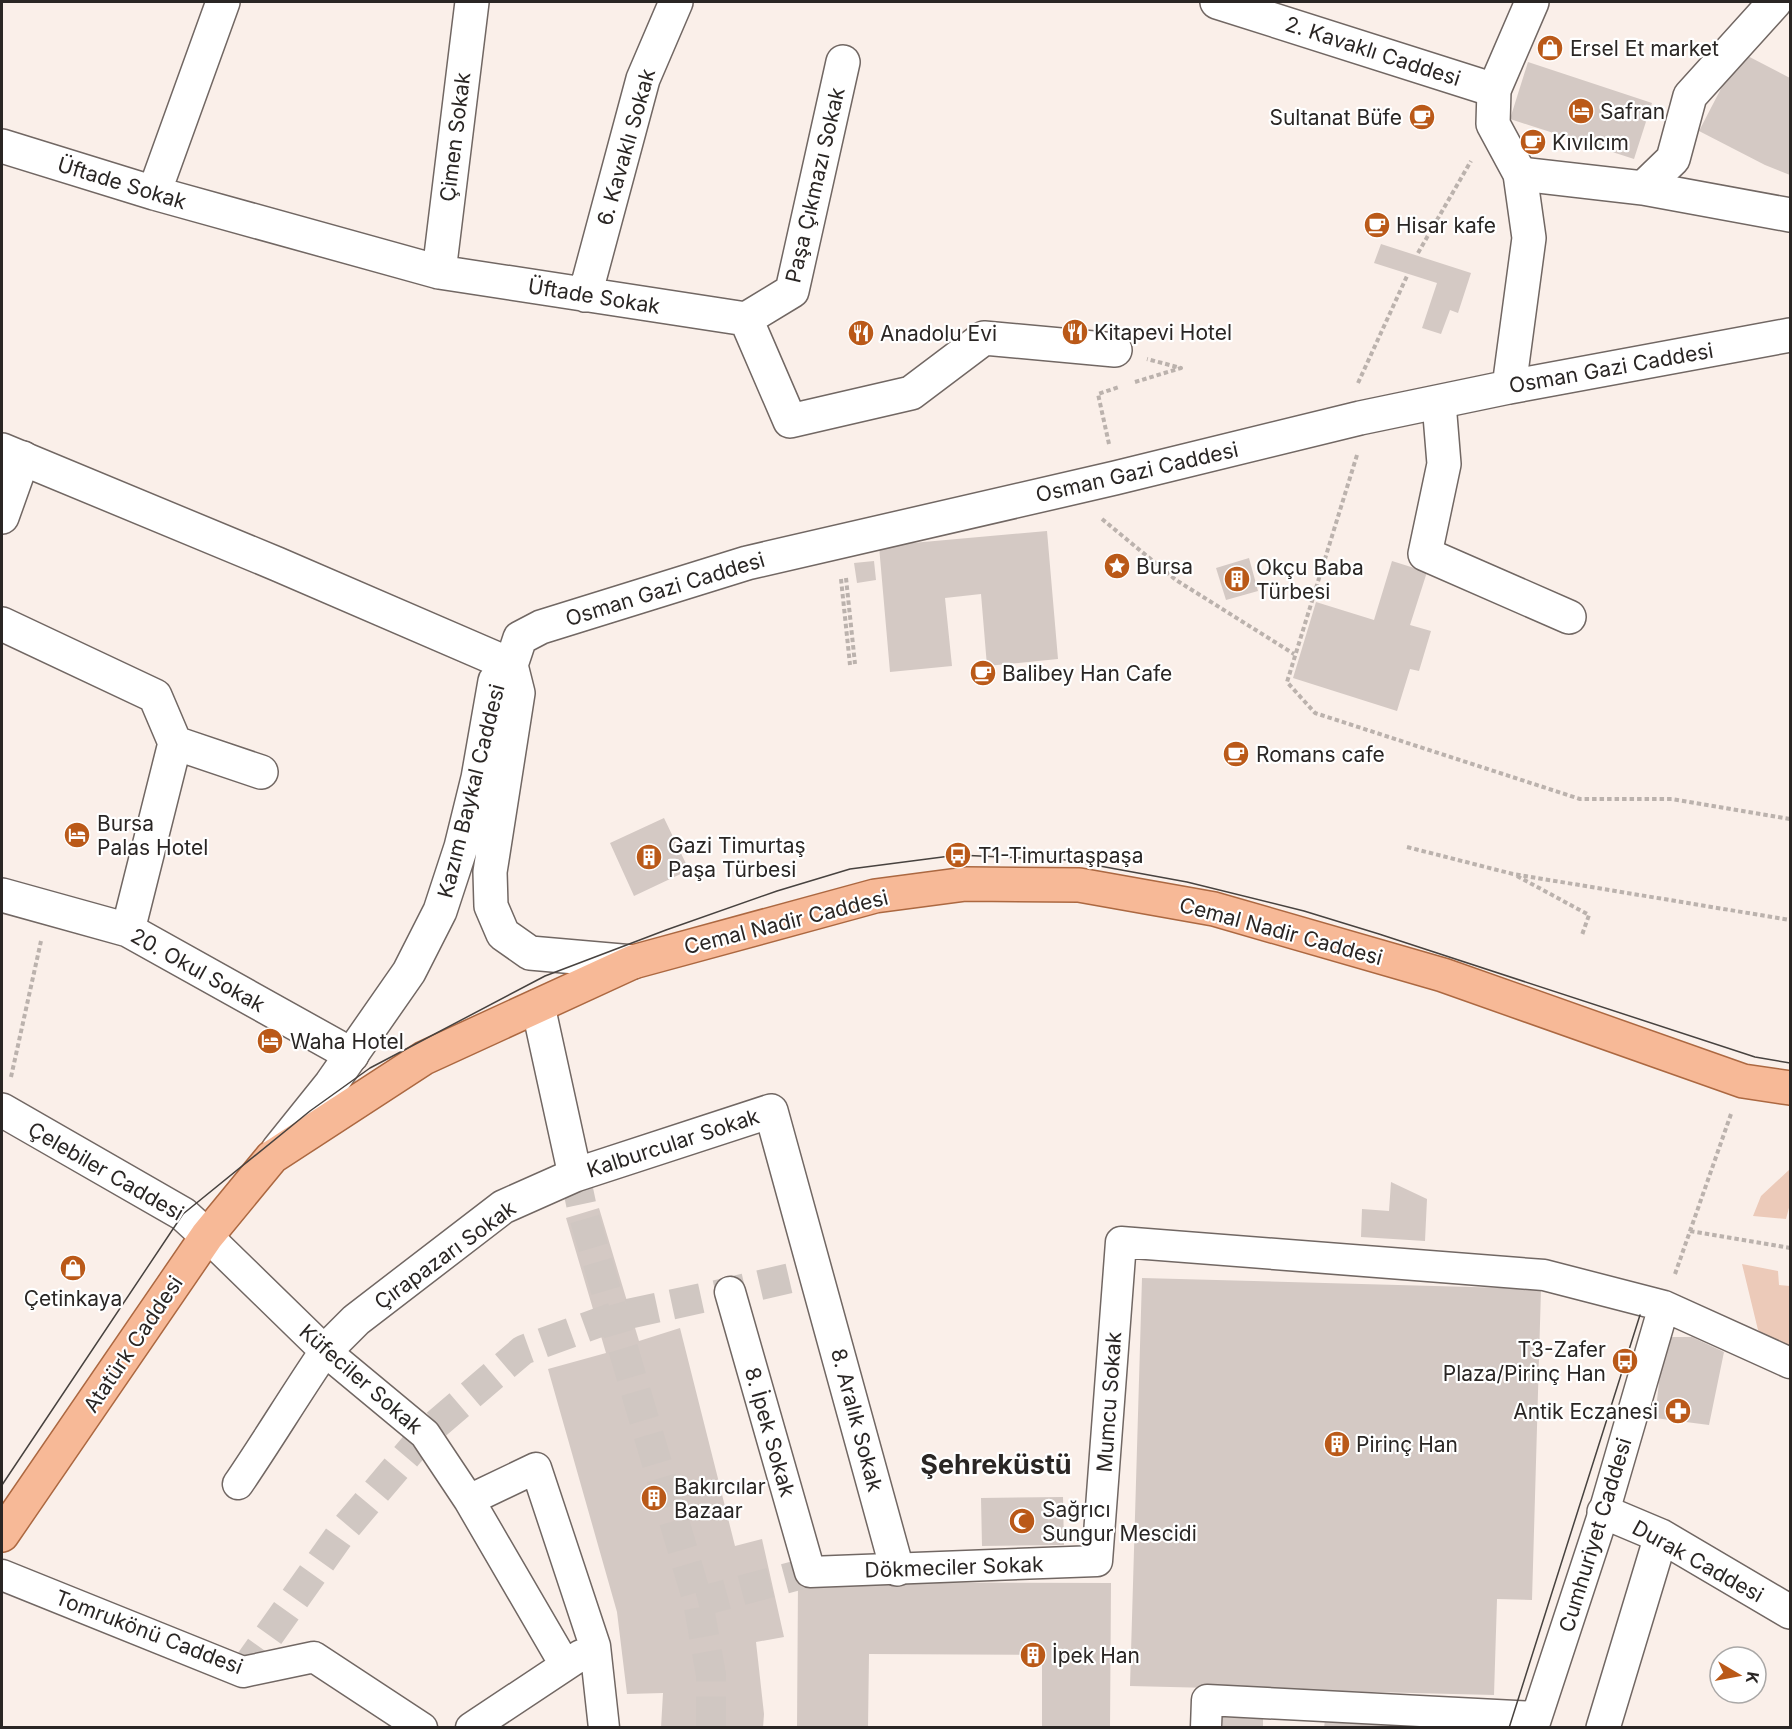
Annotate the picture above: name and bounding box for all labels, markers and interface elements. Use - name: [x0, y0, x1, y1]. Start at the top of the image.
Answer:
- street label: 2. Kavaklı Caddesi: [1282, 11, 1464, 91]
- shop icon: Ersel Et market: [1535, 33, 1565, 63]
- place label: Ersel Et market: [1570, 36, 1719, 61]
- street label: 6. Kavaklı Sokak: [592, 65, 660, 228]
- street label: Çimen Sokak: [435, 70, 475, 203]
- street label: Paşa Çıkmazı Sokak: [780, 84, 850, 285]
- hotel icon: Safran: [1566, 96, 1596, 126]
- place label: Safran: [1600, 99, 1665, 124]
- cafe icon: Sultanat Büfe: [1407, 102, 1437, 132]
- place label: Sultanat Büfe: [1269, 105, 1402, 130]
- cafe icon: Kıvılcım: [1518, 127, 1548, 157]
- place label: Kıvılcım: [1552, 130, 1629, 155]
- street label: Üftade Sokak: [55, 151, 190, 215]
- cafe icon: Hisar kafe: [1362, 210, 1392, 240]
- place label: Hisar kafe: [1396, 213, 1496, 238]
- street label: Üftade Sokak: [526, 272, 662, 319]
- restaurant icon: Kitapevi Hotel: [1060, 317, 1090, 347]
- restaurant icon: Anadolu Evi: [846, 318, 876, 348]
- place label: Kitapevi Hotel: [1094, 320, 1232, 345]
- place label: Anadolu Evi: [880, 321, 997, 346]
- street label: Osman Gazi Caddesi: [1507, 338, 1715, 398]
- street label: Osman Gazi Caddesi: [1033, 437, 1241, 507]
- street label: Osman Gazi Caddesi: [562, 547, 768, 631]
- place icon: Bursa: [1102, 551, 1132, 581]
- place label: Bursa: [1136, 554, 1193, 579]
- place label: Okçu Baba Türbesi: [1256, 555, 1364, 604]
- building icon: Okçu Baba Türbesi: [1222, 564, 1252, 594]
- cafe icon: Balibey Han Cafe: [968, 658, 998, 688]
- place label: Balibey Han Cafe: [1002, 661, 1172, 686]
- street label: Kazım Baykal Caddesi: [432, 681, 510, 901]
- cafe icon: Romans cafe: [1221, 739, 1251, 769]
- place label: Romans cafe: [1256, 742, 1385, 767]
- place label: Bursa Palas Hotel: [97, 811, 208, 860]
- hotel icon: Bursa Palas Hotel: [62, 820, 92, 850]
- place label: Gazi Timurtaş Paşa Türbesi: [668, 833, 806, 882]
- bus stop icon: T1-Timurtaşpaşa: [943, 840, 973, 870]
- building icon: Gazi Timurtaş Paşa Türbesi: [634, 842, 664, 872]
- place label: T1-Timurtaşpaşa: [978, 843, 1143, 868]
- street label: Cemal Nadir Caddesi: [681, 885, 891, 959]
- street label: Cemal Nadir Caddesi: [1177, 892, 1385, 970]
- street label: 20. Okul Sokak: [127, 923, 270, 1017]
- hotel icon: Waha Hotel: [255, 1026, 285, 1056]
- place label: Waha Hotel: [290, 1029, 404, 1054]
- street label: Kalburcular Sokak: [584, 1103, 763, 1183]
- street label: Çelebiler Caddesi: [24, 1116, 188, 1226]
- street label: Çırapazarı Sokak: [369, 1195, 521, 1315]
- shop icon: Çetinkaya: [58, 1253, 88, 1283]
- street label: Atatürk Caddesi: [78, 1271, 188, 1417]
- place label: Çetinkaya: [24, 1286, 122, 1311]
- street label: Küfeciler Sokak: [295, 1319, 428, 1439]
- street label: Mumcu Sokak: [1092, 1330, 1126, 1473]
- place label: T3-Zafer Plaza/Pirinç Han: [1443, 1337, 1606, 1386]
- street label: 8. Aralık Sokak: [826, 1346, 888, 1495]
- bus stop icon: T3-Zafer Plaza/Pirinç Han: [1610, 1346, 1640, 1376]
- street label: 8. İpek Sokak: [740, 1364, 802, 1500]
- pharmacy icon: Antik Eczanesi: [1663, 1396, 1693, 1426]
- place label: Antik Eczanesi: [1513, 1399, 1658, 1424]
- building icon: Pirinç Han: [1322, 1429, 1352, 1459]
- place label: Pirinç Han: [1356, 1432, 1458, 1457]
- street label: Cumhuriyet Caddesi: [1554, 1435, 1636, 1635]
- district label: Şehreküstü: [920, 1448, 1072, 1481]
- place label: Bakırcılar Bazaar: [674, 1474, 766, 1523]
- building icon: Bakırcılar Bazaar: [639, 1483, 669, 1513]
- place label: Sağrıcı Sungur Mescidi: [1042, 1497, 1197, 1546]
- mosque icon: Sağrıcı Sungur Mescidi: [1007, 1506, 1037, 1536]
- street label: Durak Caddesi: [1628, 1515, 1768, 1607]
- street label: Dökmeciler Sokak: [864, 1551, 1044, 1583]
- street label: Tomrukönü Caddesi: [52, 1585, 246, 1679]
- building icon: İpek Han: [1018, 1640, 1048, 1670]
- place label: İpek Han: [1052, 1642, 1140, 1668]
- north arrow: [1708, 1645, 1768, 1705]
- text: K: [1742, 1670, 1764, 1685]

